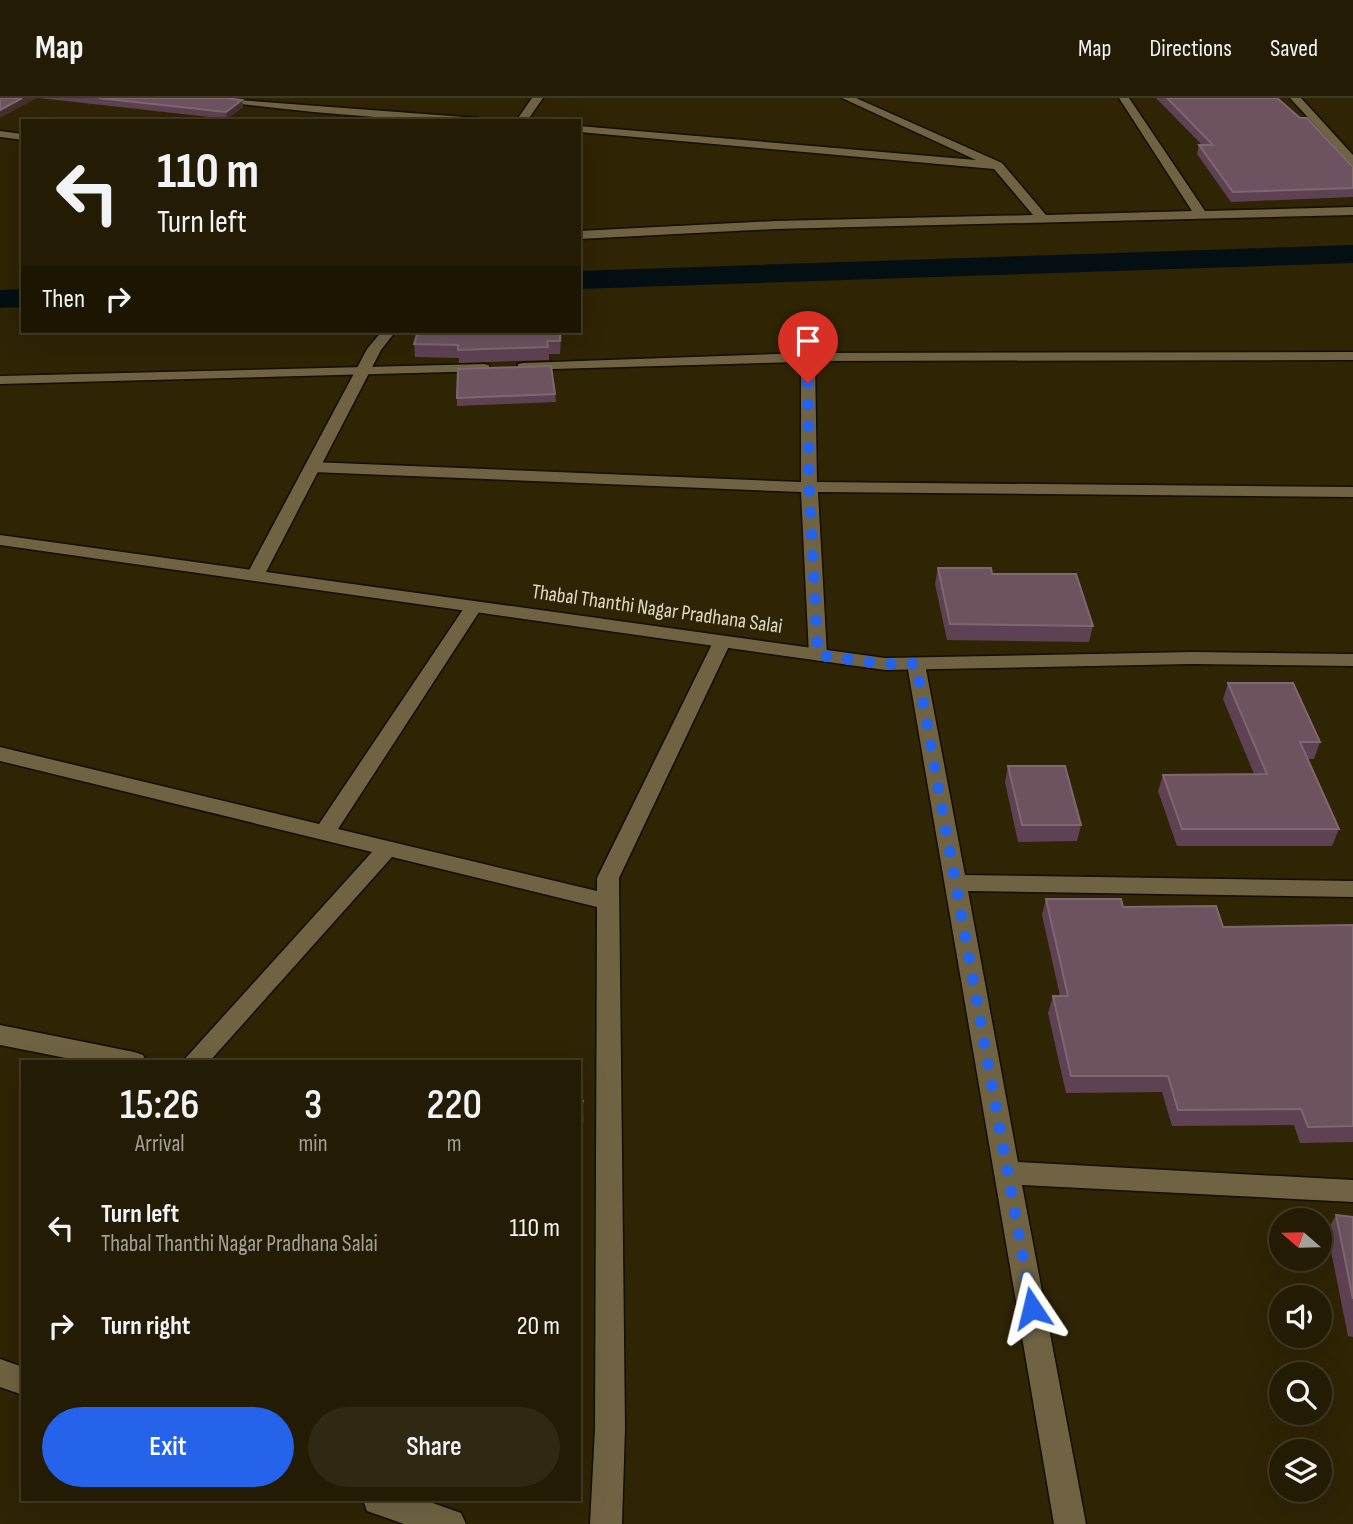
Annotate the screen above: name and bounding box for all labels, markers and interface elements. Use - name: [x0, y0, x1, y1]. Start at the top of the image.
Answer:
- text: Map: [35, 28, 84, 68]
- text: Map: [1078, 34, 1111, 63]
- text: Directions: [1149, 34, 1232, 63]
- text: Saved: [1270, 34, 1318, 63]
- text: 110 m: [157, 143, 259, 202]
- icon: left: [42, 147, 133, 238]
- text: Turn left: [157, 203, 247, 242]
- icon: right: [99, 280, 137, 318]
- text: Then: [42, 284, 85, 315]
- pin: [778, 311, 838, 383]
- icon: arrive: [789, 322, 827, 360]
- street label: Thabal Thanthi Nagar Pradhana Salai: [530, 579, 784, 639]
- text: 15:26: [120, 1080, 200, 1131]
- text: 3: [304, 1080, 322, 1131]
- text: 220: [427, 1080, 482, 1131]
- text: Arrival: [135, 1130, 185, 1158]
- text: min: [299, 1130, 327, 1158]
- text: m: [447, 1130, 462, 1158]
- text: Turn left: [101, 1199, 179, 1230]
- north arrow: [1269, 1208, 1332, 1270]
- map controls: [1269, 1208, 1332, 1502]
- icon: left: [42, 1209, 80, 1247]
- text: 110 m: [509, 1213, 560, 1244]
- text: Thabal Thanthi Nagar Pradhana Salai: [101, 1230, 378, 1258]
- position arrow: [995, 1271, 1069, 1345]
- button: sound: [1269, 1285, 1332, 1348]
- icon: right: [42, 1307, 80, 1345]
- text: Turn right: [101, 1311, 190, 1342]
- text: 20 m: [517, 1311, 560, 1342]
- button: search: [1269, 1362, 1332, 1425]
- button: Exit: [42, 1407, 294, 1487]
- button: Share: [308, 1407, 560, 1487]
- button: layers: [1269, 1439, 1332, 1502]

